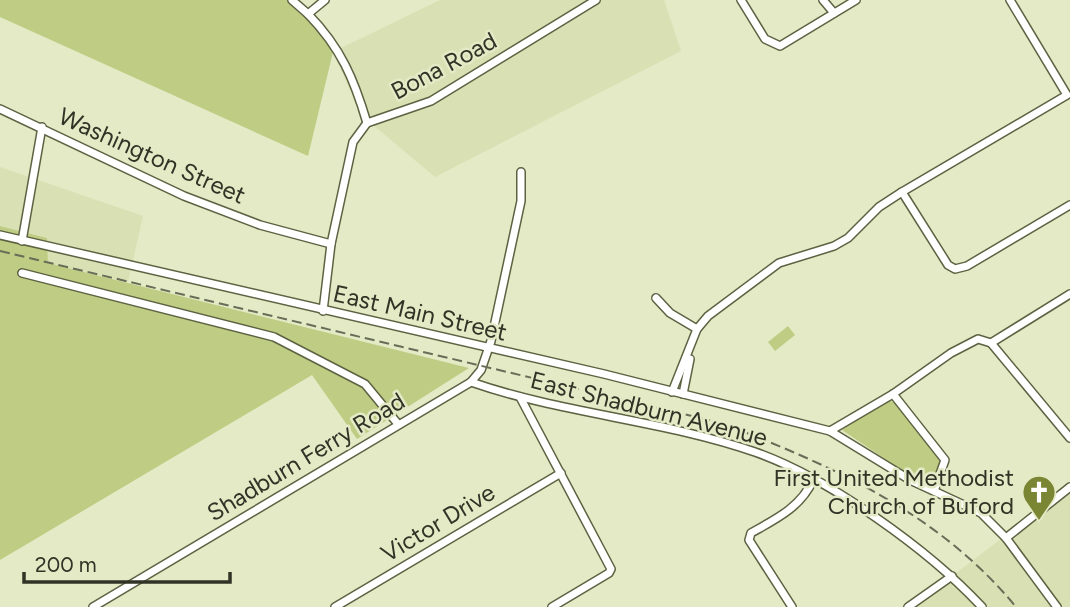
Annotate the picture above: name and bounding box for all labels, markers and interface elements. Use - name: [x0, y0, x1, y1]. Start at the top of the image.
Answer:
- street label: Bona Road: [386, 26, 502, 105]
- street label: Washington Street: [54, 101, 250, 210]
- street label: East Main Street: [330, 278, 510, 347]
- street label: East Shadburn Avenue: [528, 365, 771, 452]
- street label: Shadburn Ferry Road: [202, 386, 410, 527]
- place label: First United Methodist Church of Buford: [773, 463, 1014, 520]
- church icon: First United Methodist Church of Buford: [1020, 473, 1058, 522]
- street label: Victor Drive: [376, 477, 500, 568]
- scale bar: [24, 540, 231, 584]
- text: 200 m: [35, 552, 97, 577]

